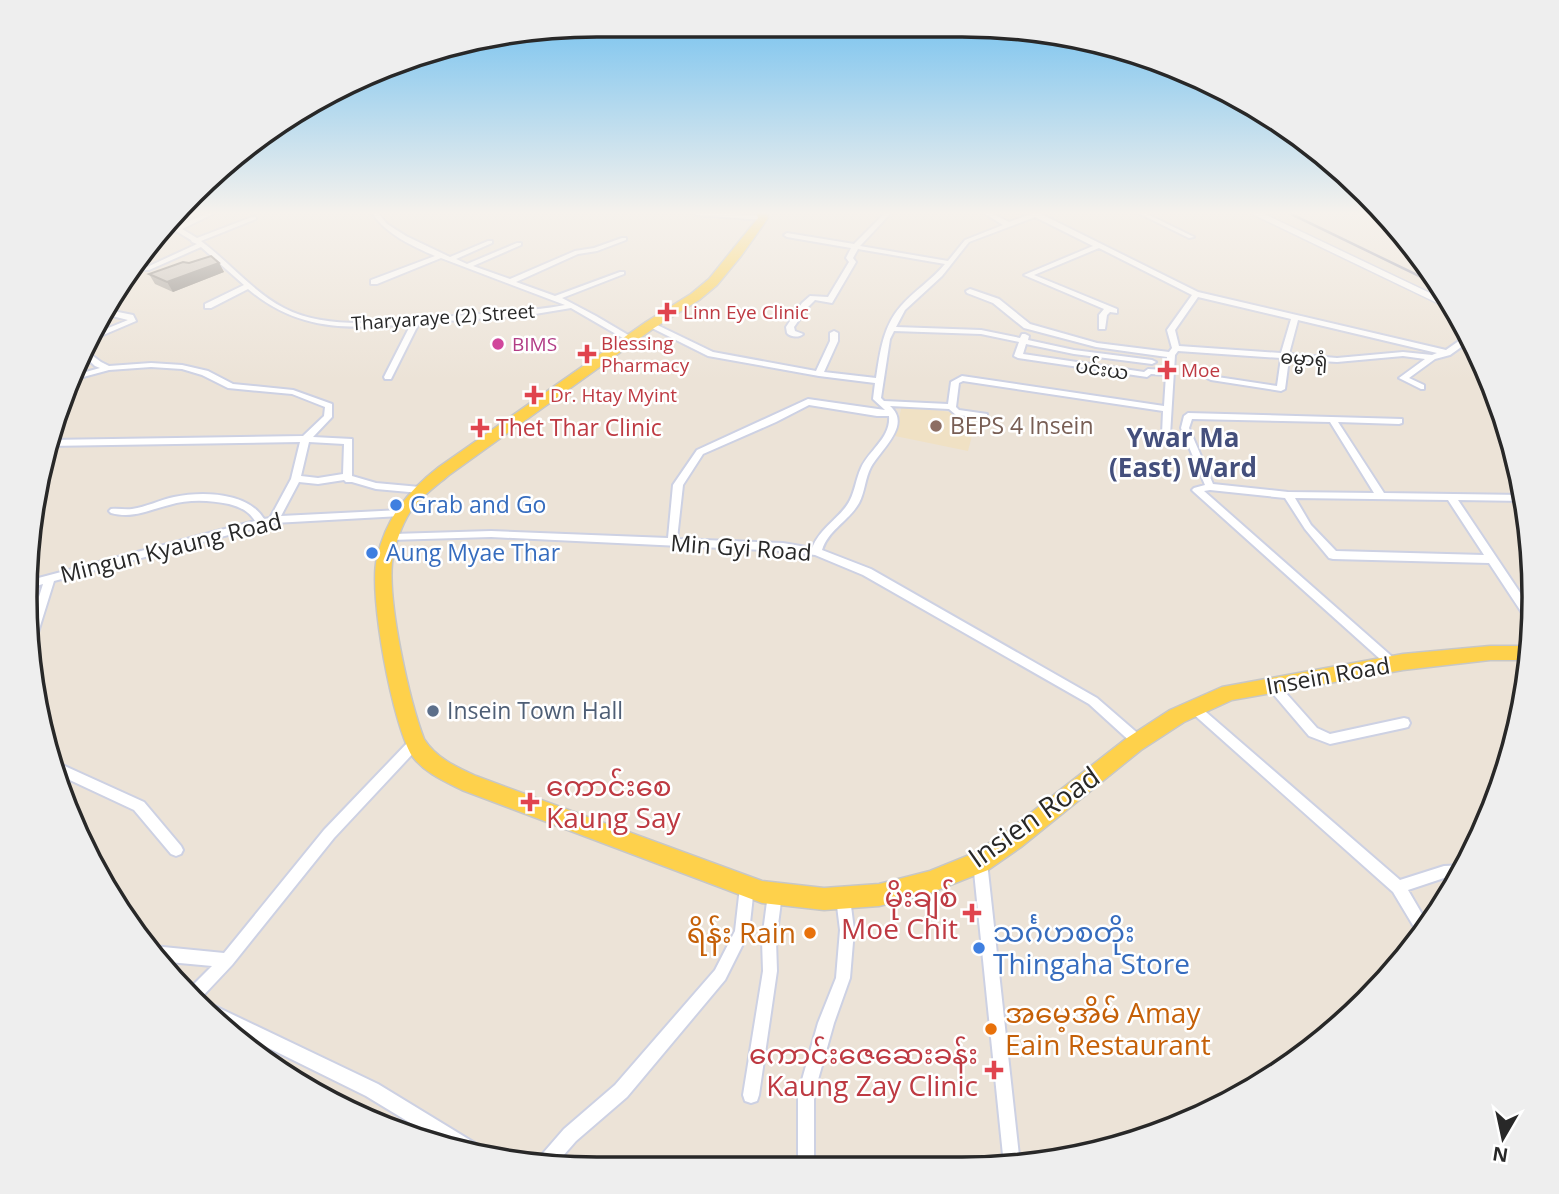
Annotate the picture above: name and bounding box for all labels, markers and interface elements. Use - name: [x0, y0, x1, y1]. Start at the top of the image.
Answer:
- street label: Tharyaraye (2) Street: [350, 298, 536, 336]
- place label: Linn Eye Clinic: [683, 299, 809, 325]
- marker: Linn Eye Clinic: [657, 302, 677, 322]
- place label: Blessing Pharmacy: [601, 330, 690, 378]
- place label: BIMS: [512, 331, 557, 357]
- marker: BIMS: [490, 336, 506, 352]
- street label: ဓမ္မာရုံ: [1279, 343, 1328, 377]
- marker: Blessing Pharmacy: [579, 346, 595, 362]
- street label: ပင်းယ: [1074, 351, 1130, 386]
- place label: Moe: [1181, 357, 1220, 383]
- marker: Moe: [1159, 362, 1175, 378]
- place label: Dr. Htay Myint: [550, 382, 677, 408]
- marker: Dr. Htay Myint: [524, 385, 544, 405]
- place label: BEPS 4 Insein: [950, 409, 1094, 441]
- place label: Thet Thar Clinic: [496, 411, 662, 443]
- marker: Thet Thar Clinic: [470, 418, 490, 438]
- marker: BEPS 4 Insein: [928, 418, 944, 434]
- district label: Ywar Ma (East) Ward: [1109, 419, 1257, 485]
- place label: Grab and Go: [410, 488, 546, 520]
- marker: Grab and Go: [388, 497, 404, 513]
- street label: Mingun Kyaung Road: [57, 504, 285, 590]
- street label: Min Gyi Road: [669, 526, 813, 568]
- place label: Aung Myae Thar: [386, 536, 561, 568]
- marker: Aung Myae Thar: [364, 545, 380, 561]
- street label: Insein Road: [1263, 648, 1392, 702]
- place label: Insein Town Hall: [447, 694, 623, 726]
- marker: Insein Town Hall: [425, 703, 441, 719]
- street label: Insien Road: [960, 757, 1107, 875]
- place label: ကောင်းစေ Kaung Say: [546, 766, 681, 836]
- marker: ကောင်းစေ Kaung Say: [520, 792, 540, 812]
- place label: မိုးချစ် Moe Chit: [841, 877, 958, 947]
- marker: မိုးချစ် Moe Chit: [964, 905, 980, 921]
- place label: သင်္ဂဟစတိုး Thingaha Store: [993, 912, 1190, 982]
- place label: ရိန်း Rain: [687, 913, 796, 956]
- marker: ရိန်း Rain: [802, 925, 818, 941]
- marker: သင်္ဂဟစတိုး Thingaha Store: [971, 940, 987, 956]
- place label: အမေ့အိမ် Amay Eain Restaurant: [1005, 993, 1211, 1063]
- marker: အမေ့အိမ် Amay Eain Restaurant: [983, 1021, 999, 1037]
- place label: ကောင်းဇေဆေးခန်း Kaung Zay Clinic: [749, 1034, 978, 1104]
- marker: ကောင်းဇေဆေးခန်း Kaung Zay Clinic: [984, 1060, 1004, 1080]
- north arrow: [1468, 1103, 1538, 1173]
- text: N: [1491, 1141, 1510, 1169]

